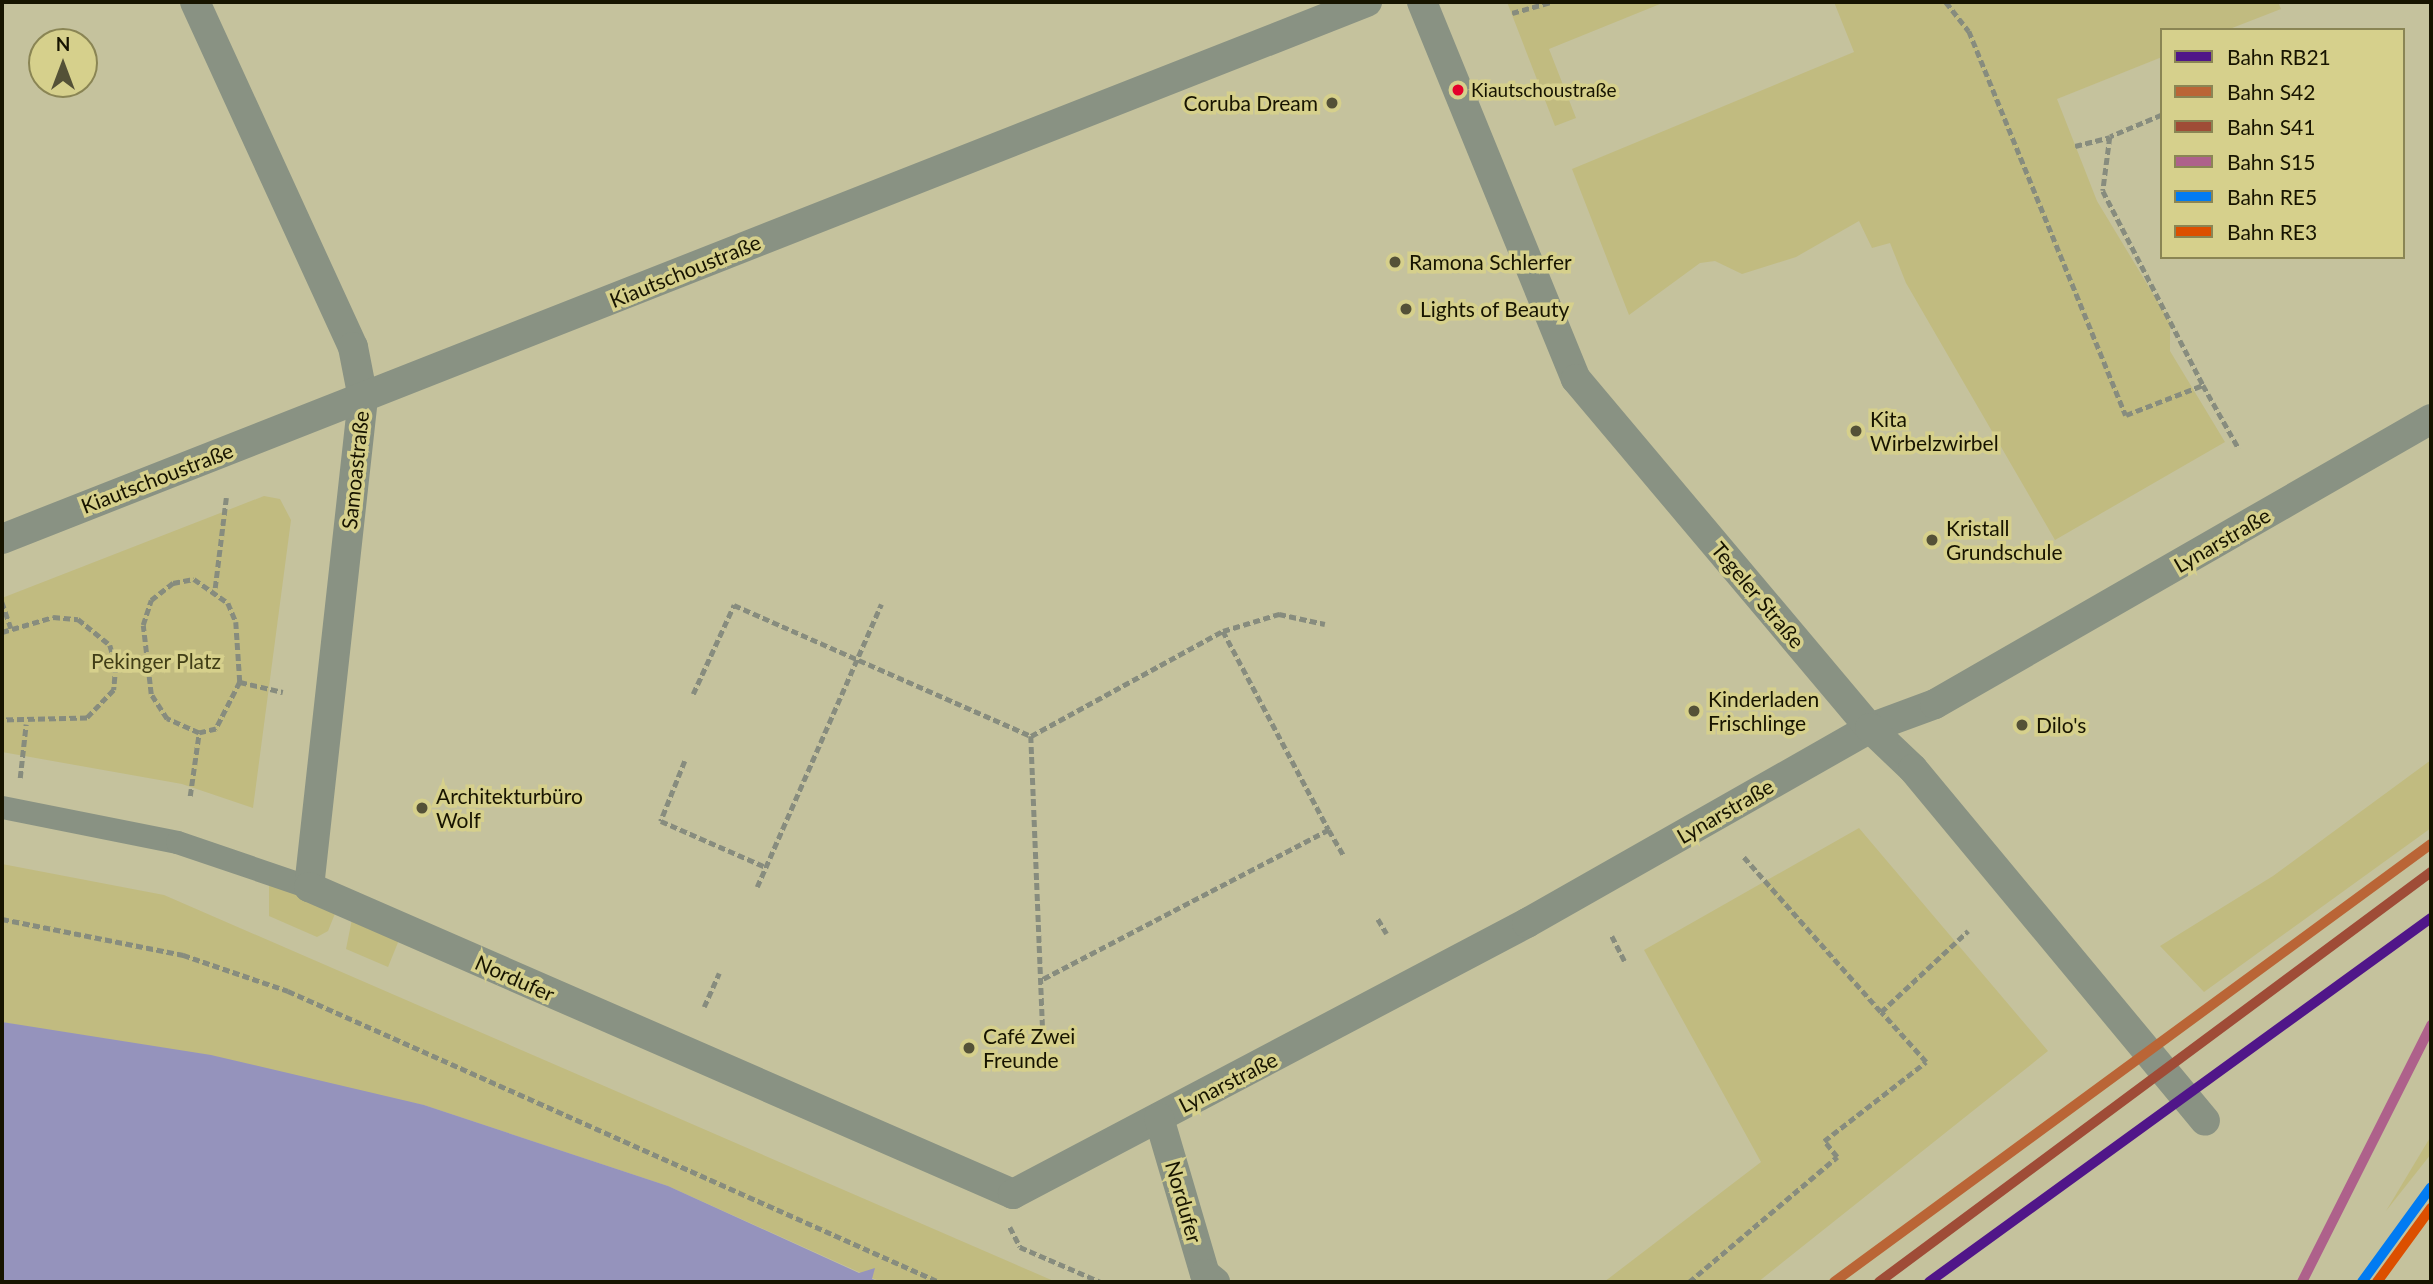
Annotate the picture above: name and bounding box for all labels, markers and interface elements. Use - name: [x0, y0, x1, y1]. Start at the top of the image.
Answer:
- north arrow: [28, 28, 98, 98]
- legend: [2160, 28, 2405, 259]
- text: N: [56, 32, 70, 55]
- text: Bahn RB21: [2227, 44, 2331, 69]
- place label: Kiautschoustraße: [1471, 79, 1617, 101]
- text: Bahn S42: [2227, 79, 2315, 104]
- marker: Kiautschoustraße: [1451, 83, 1465, 97]
- place label: Coruba Dream: [1184, 90, 1318, 116]
- marker: Coruba Dream: [1324, 95, 1340, 111]
- text: Bahn S41: [2227, 114, 2315, 139]
- text: Bahn S15: [2227, 149, 2315, 174]
- text: Bahn RE5: [2227, 184, 2317, 209]
- text: Bahn RE3: [2227, 219, 2317, 244]
- street label: Kiautschoustraße: [606, 229, 764, 313]
- place label: Ramona Schlerfer: [1409, 249, 1572, 275]
- marker: Ramona Schlerfer: [1387, 254, 1403, 270]
- place label: Lights of Beauty: [1420, 296, 1570, 322]
- marker: Lights of Beauty: [1398, 301, 1414, 317]
- place label: Kita Wirbelzwirbel: [1870, 406, 1999, 456]
- street label: Samoastraße: [336, 409, 374, 531]
- marker: Kita Wirbelzwirbel: [1848, 423, 1864, 439]
- street label: Kiautschoustraße: [77, 437, 237, 519]
- street label: Lynarstraße: [2169, 502, 2275, 578]
- place label: Kristall Grundschule: [1946, 515, 2063, 565]
- marker: Kristall Grundschule: [1924, 532, 1940, 548]
- street label: Tegeler Straße: [1706, 537, 1810, 653]
- park label: Pekinger Platz: [91, 648, 221, 674]
- place label: Kinderladen Frischlinge: [1708, 686, 1819, 736]
- marker: Kinderladen Frischlinge: [1686, 703, 1702, 719]
- place label: Dilo's: [2036, 712, 2086, 738]
- marker: Dilo's: [2014, 717, 2030, 733]
- street label: Lynarstraße: [1672, 773, 1778, 849]
- place label: Architekturbüro Wolf: [436, 783, 583, 833]
- marker: Architekturbüro Wolf: [414, 800, 430, 816]
- street label: Nordufer: [471, 949, 559, 1007]
- place label: Café Zwei Freunde: [983, 1023, 1075, 1073]
- marker: Café Zwei Freunde: [961, 1040, 977, 1056]
- street label: Lynarstraße: [1175, 1046, 1281, 1118]
- street label: Nordufer: [1160, 1158, 1208, 1246]

